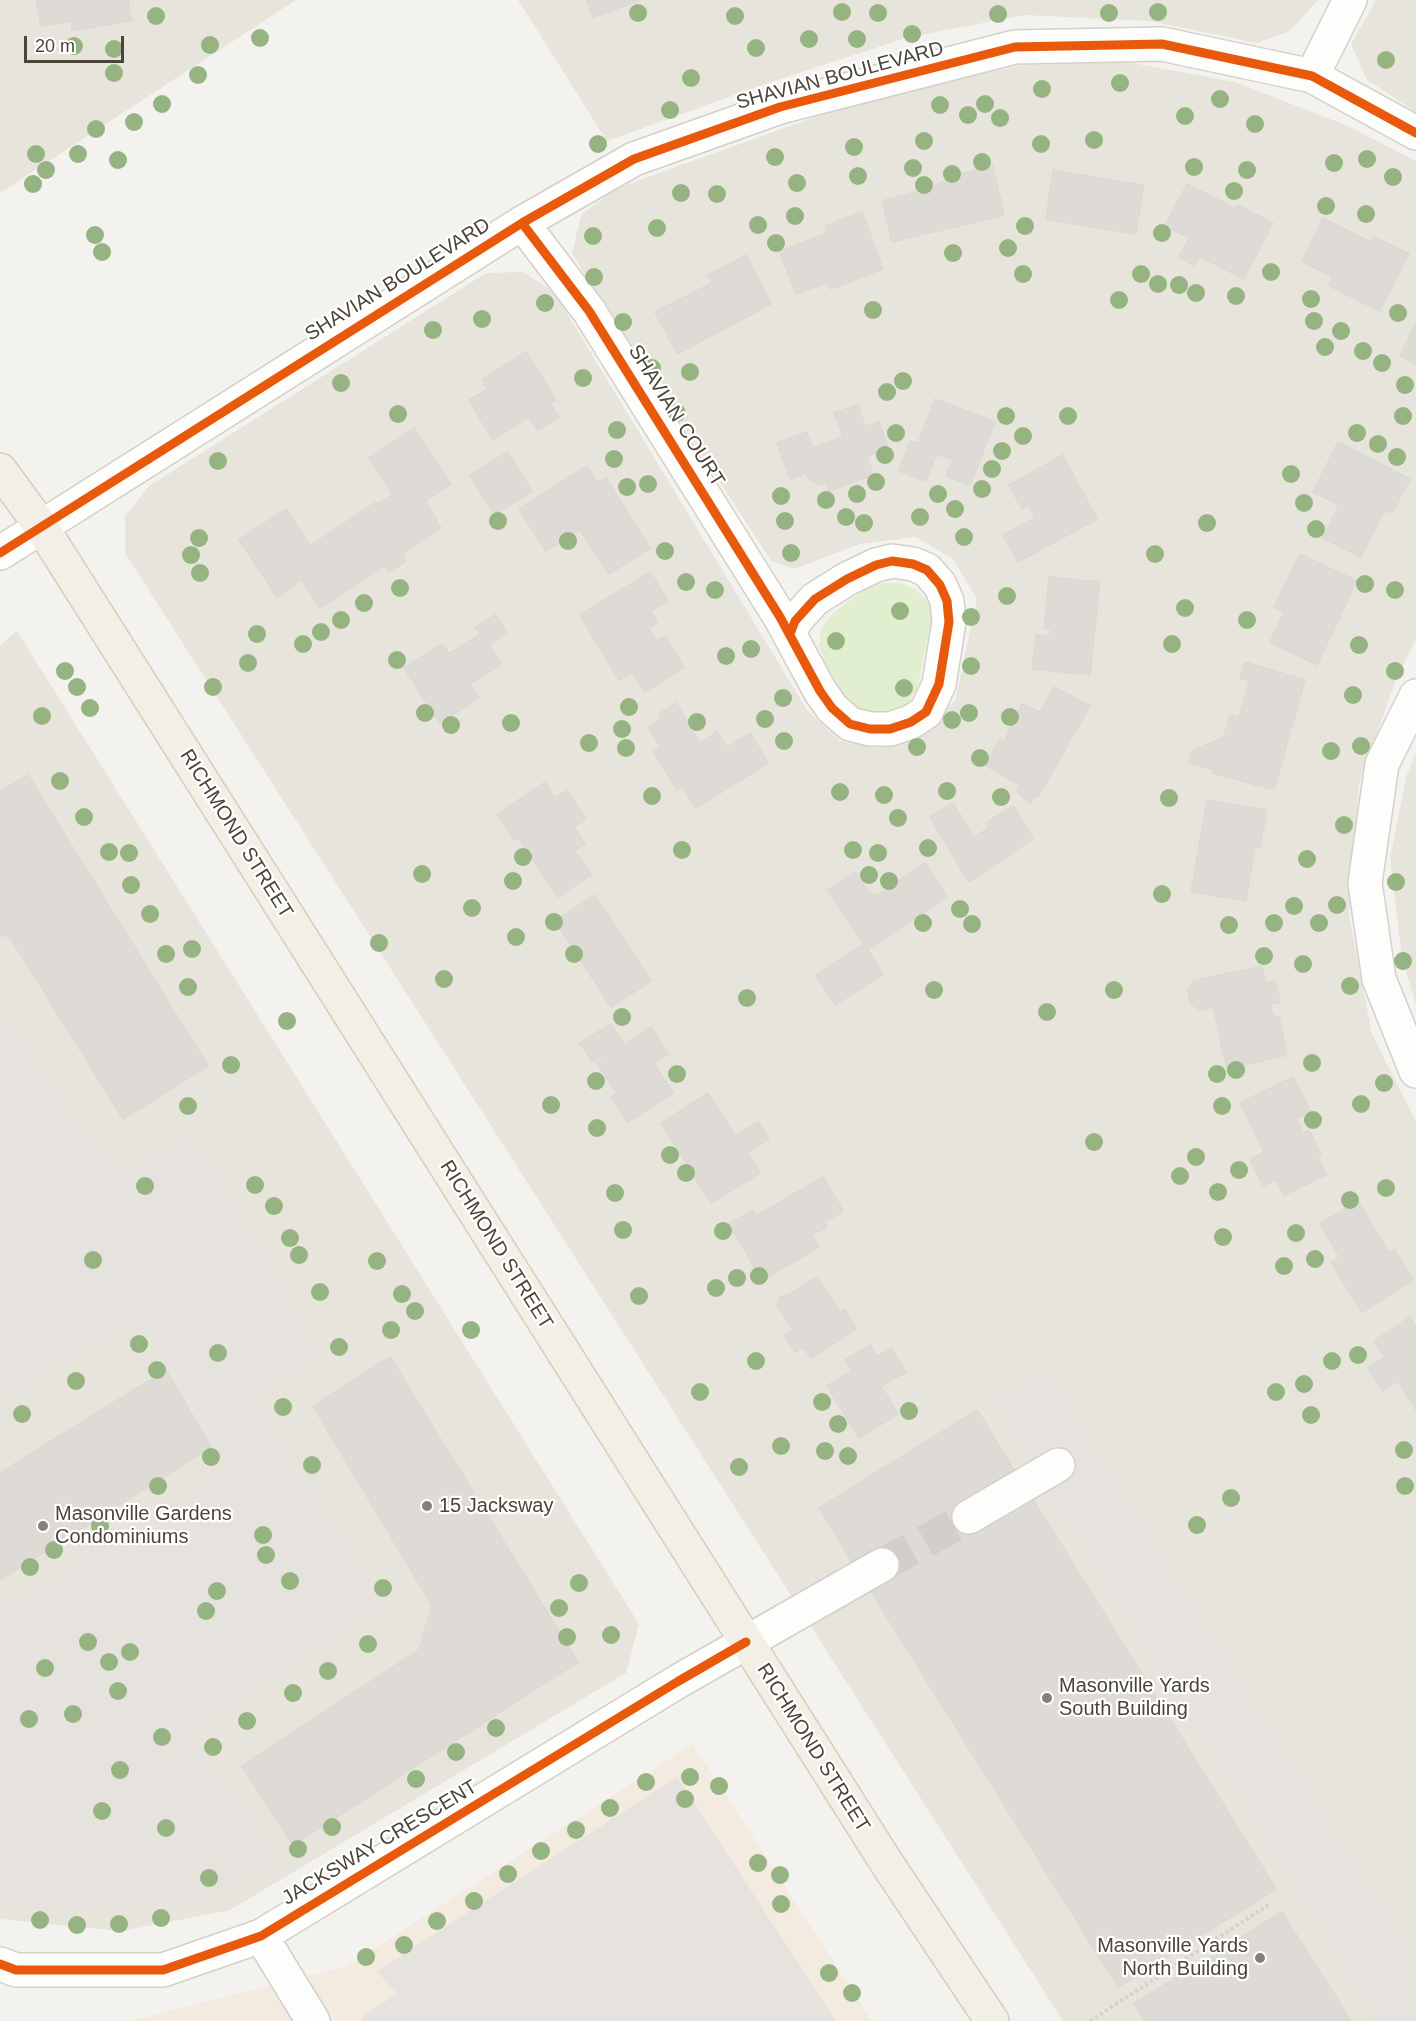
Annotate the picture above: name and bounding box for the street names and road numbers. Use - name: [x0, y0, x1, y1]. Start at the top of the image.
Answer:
- street label: SHAVIAN BOULEVARD: [734, 37, 946, 115]
- street label: SHAVIAN BOULEVARD: [301, 213, 495, 347]
- street label: SHAVIAN COURT: [623, 341, 729, 491]
- street label: RICHMOND STREET: [174, 745, 298, 923]
- street label: RICHMOND STREET: [434, 1156, 558, 1334]
- street label: RICHMOND STREET: [751, 1659, 875, 1837]
- street label: JACKSWAY CRESCENT: [278, 1775, 482, 1911]

